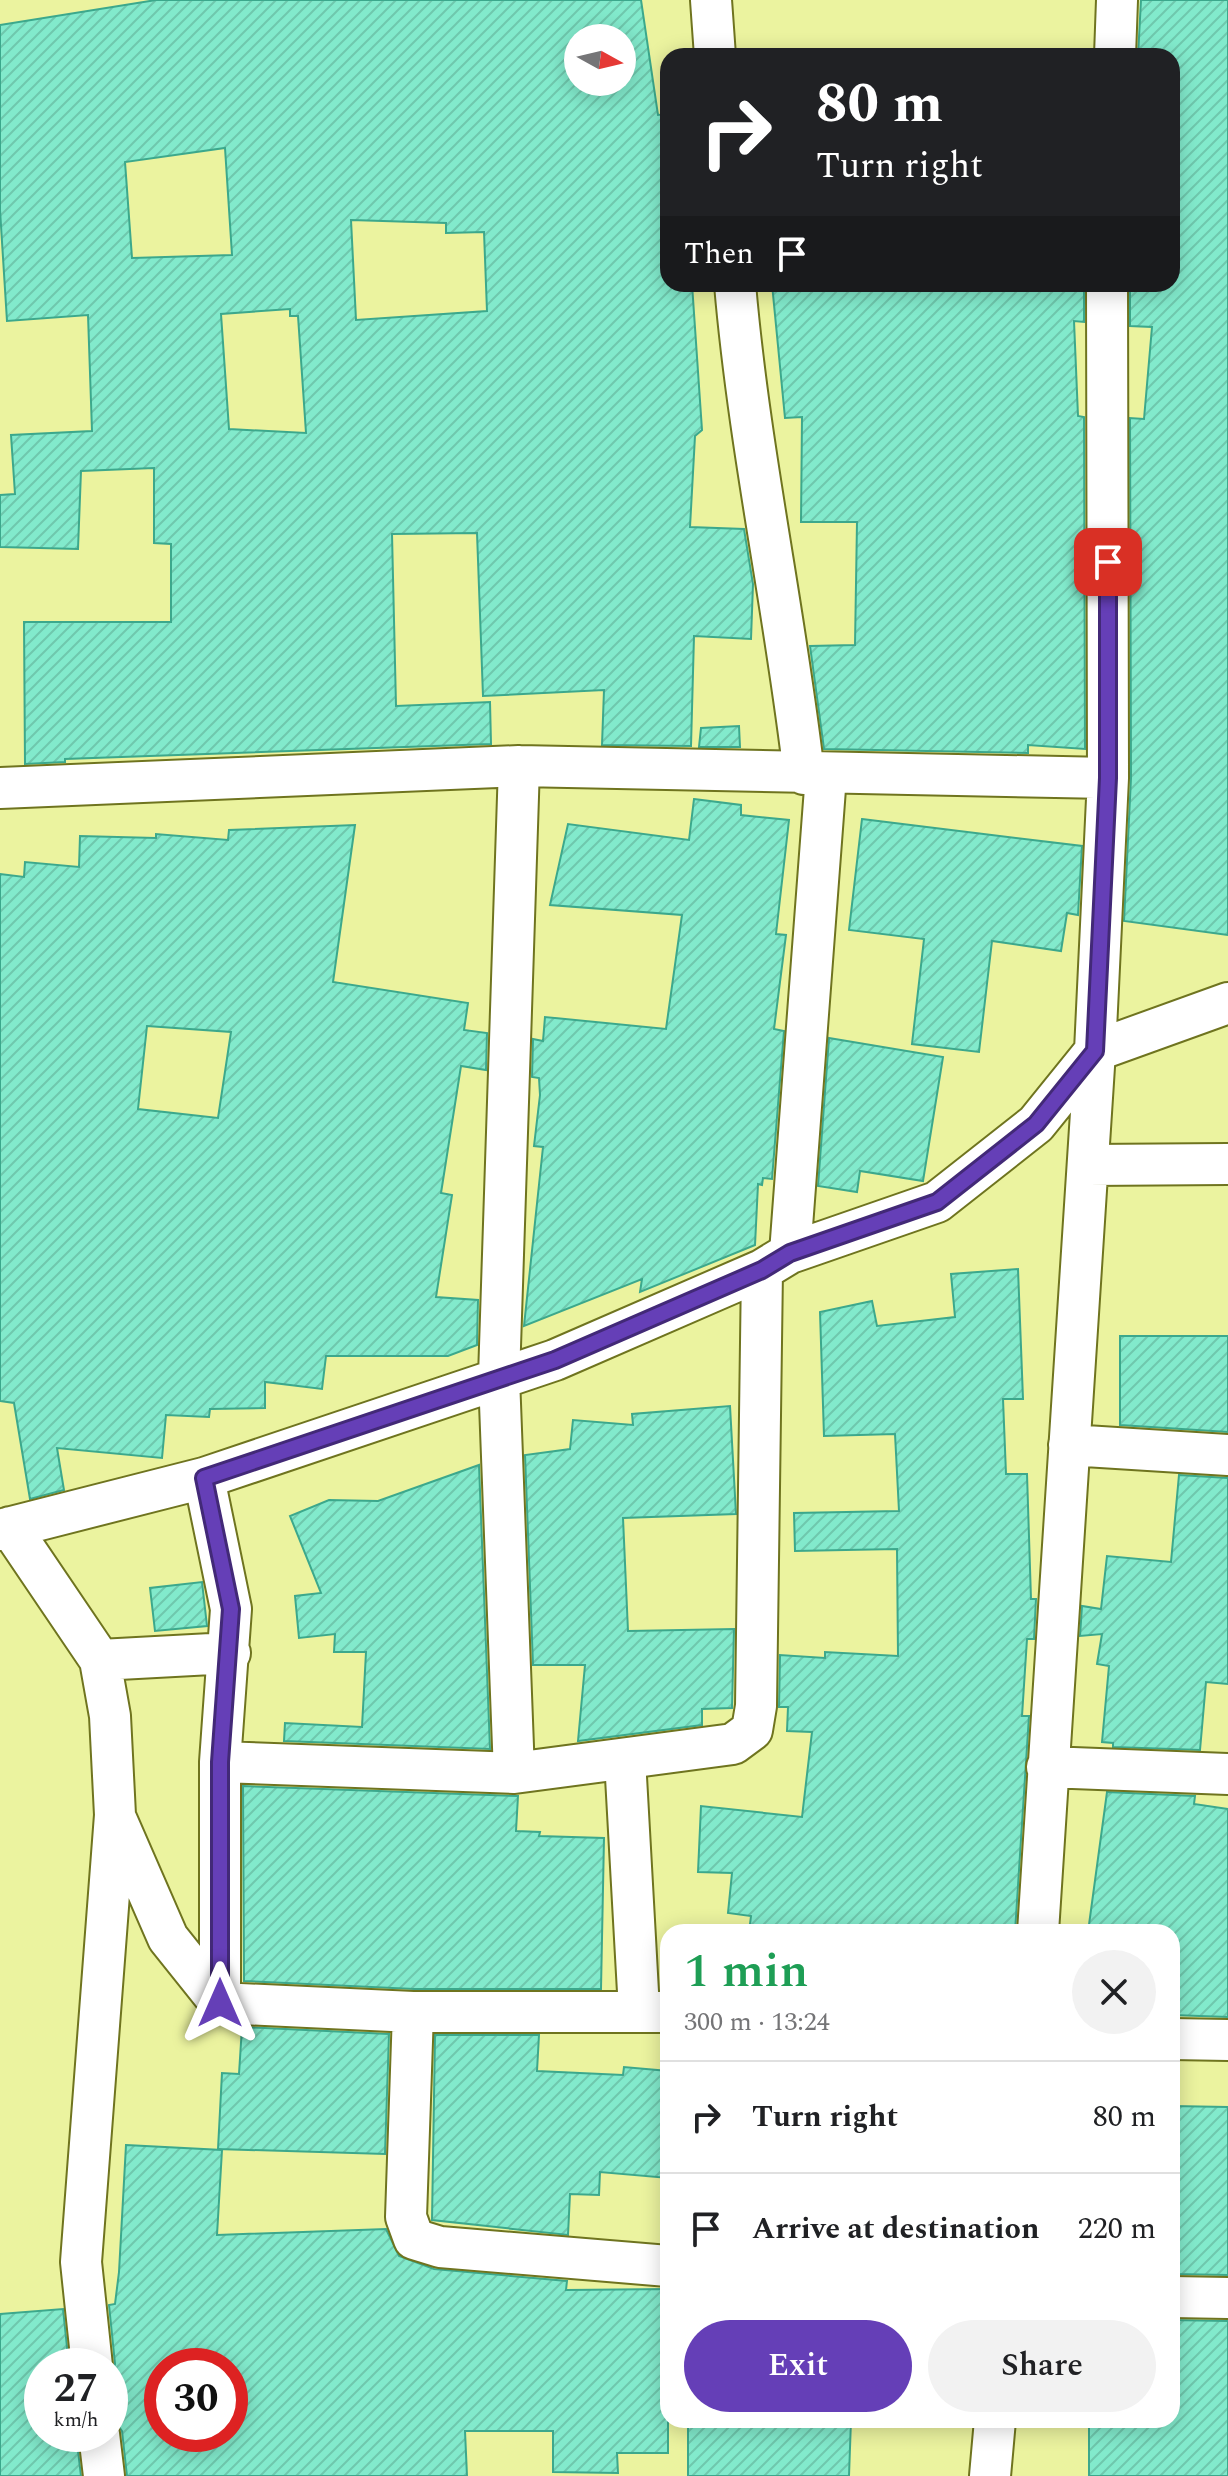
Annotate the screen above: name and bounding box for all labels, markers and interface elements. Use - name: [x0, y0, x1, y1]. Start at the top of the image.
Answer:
- north arrow: [564, 24, 636, 96]
- map controls: [564, 24, 636, 96]
- text: 80 m: [816, 62, 943, 147]
- icon: right: [684, 80, 788, 184]
- text: Turn right: [816, 139, 983, 194]
- text: Then: [684, 231, 754, 277]
- icon: arrive: [770, 232, 814, 276]
- pin: [1074, 528, 1142, 596]
- icon: arrive: [1086, 540, 1130, 584]
- text: 1 min: [684, 1935, 809, 2008]
- button: close: [1072, 1950, 1156, 2034]
- position arrow: [178, 1961, 262, 2045]
- text: 300 m · 13:24: [684, 2002, 830, 2042]
- text: Turn right: [752, 2094, 898, 2140]
- text: 80 m: [1093, 2094, 1156, 2140]
- icon: right: [684, 2095, 728, 2139]
- text: Arrive at destination: [752, 2206, 1039, 2252]
- text: 220 m: [1078, 2206, 1156, 2252]
- icon: arrive: [684, 2207, 728, 2251]
- button: Exit: [684, 2320, 912, 2412]
- button: Share: [928, 2320, 1156, 2412]
- speed limit sign: 30: [144, 2348, 248, 2452]
- text: 27: [54, 2359, 98, 2420]
- text: km/h: [54, 2405, 99, 2435]

